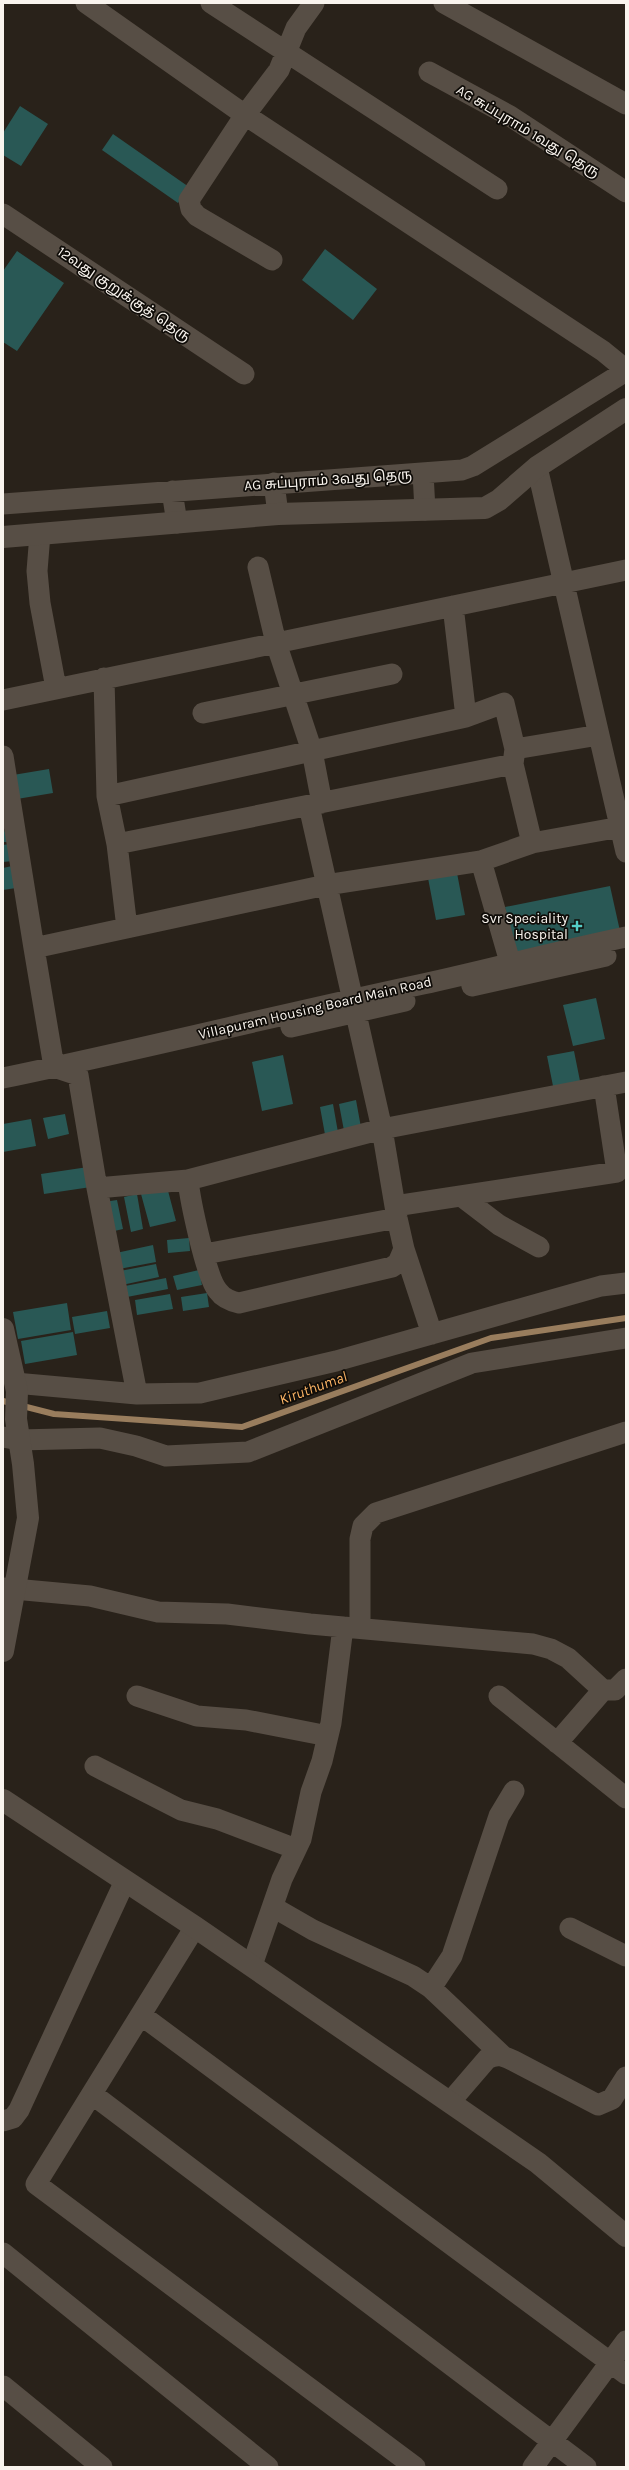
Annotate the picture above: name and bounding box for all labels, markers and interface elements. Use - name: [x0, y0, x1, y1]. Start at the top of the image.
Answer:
- street label: AG சுப்புராம் 1வது தெரு: [453, 81, 603, 182]
- street label: 12வது குறுக்குத் தெரு: [54, 243, 194, 346]
- street label: AG சுப்புராம் 3வது தெரு: [244, 466, 413, 495]
- place label: Svr Speciality Hospital: [481, 910, 568, 943]
- marker: Svr Speciality Hospital: [571, 920, 583, 932]
- street label: Villapuram Housing Board Main Road: [197, 973, 433, 1043]
- water label: Kiruthumal: [277, 1367, 350, 1409]

